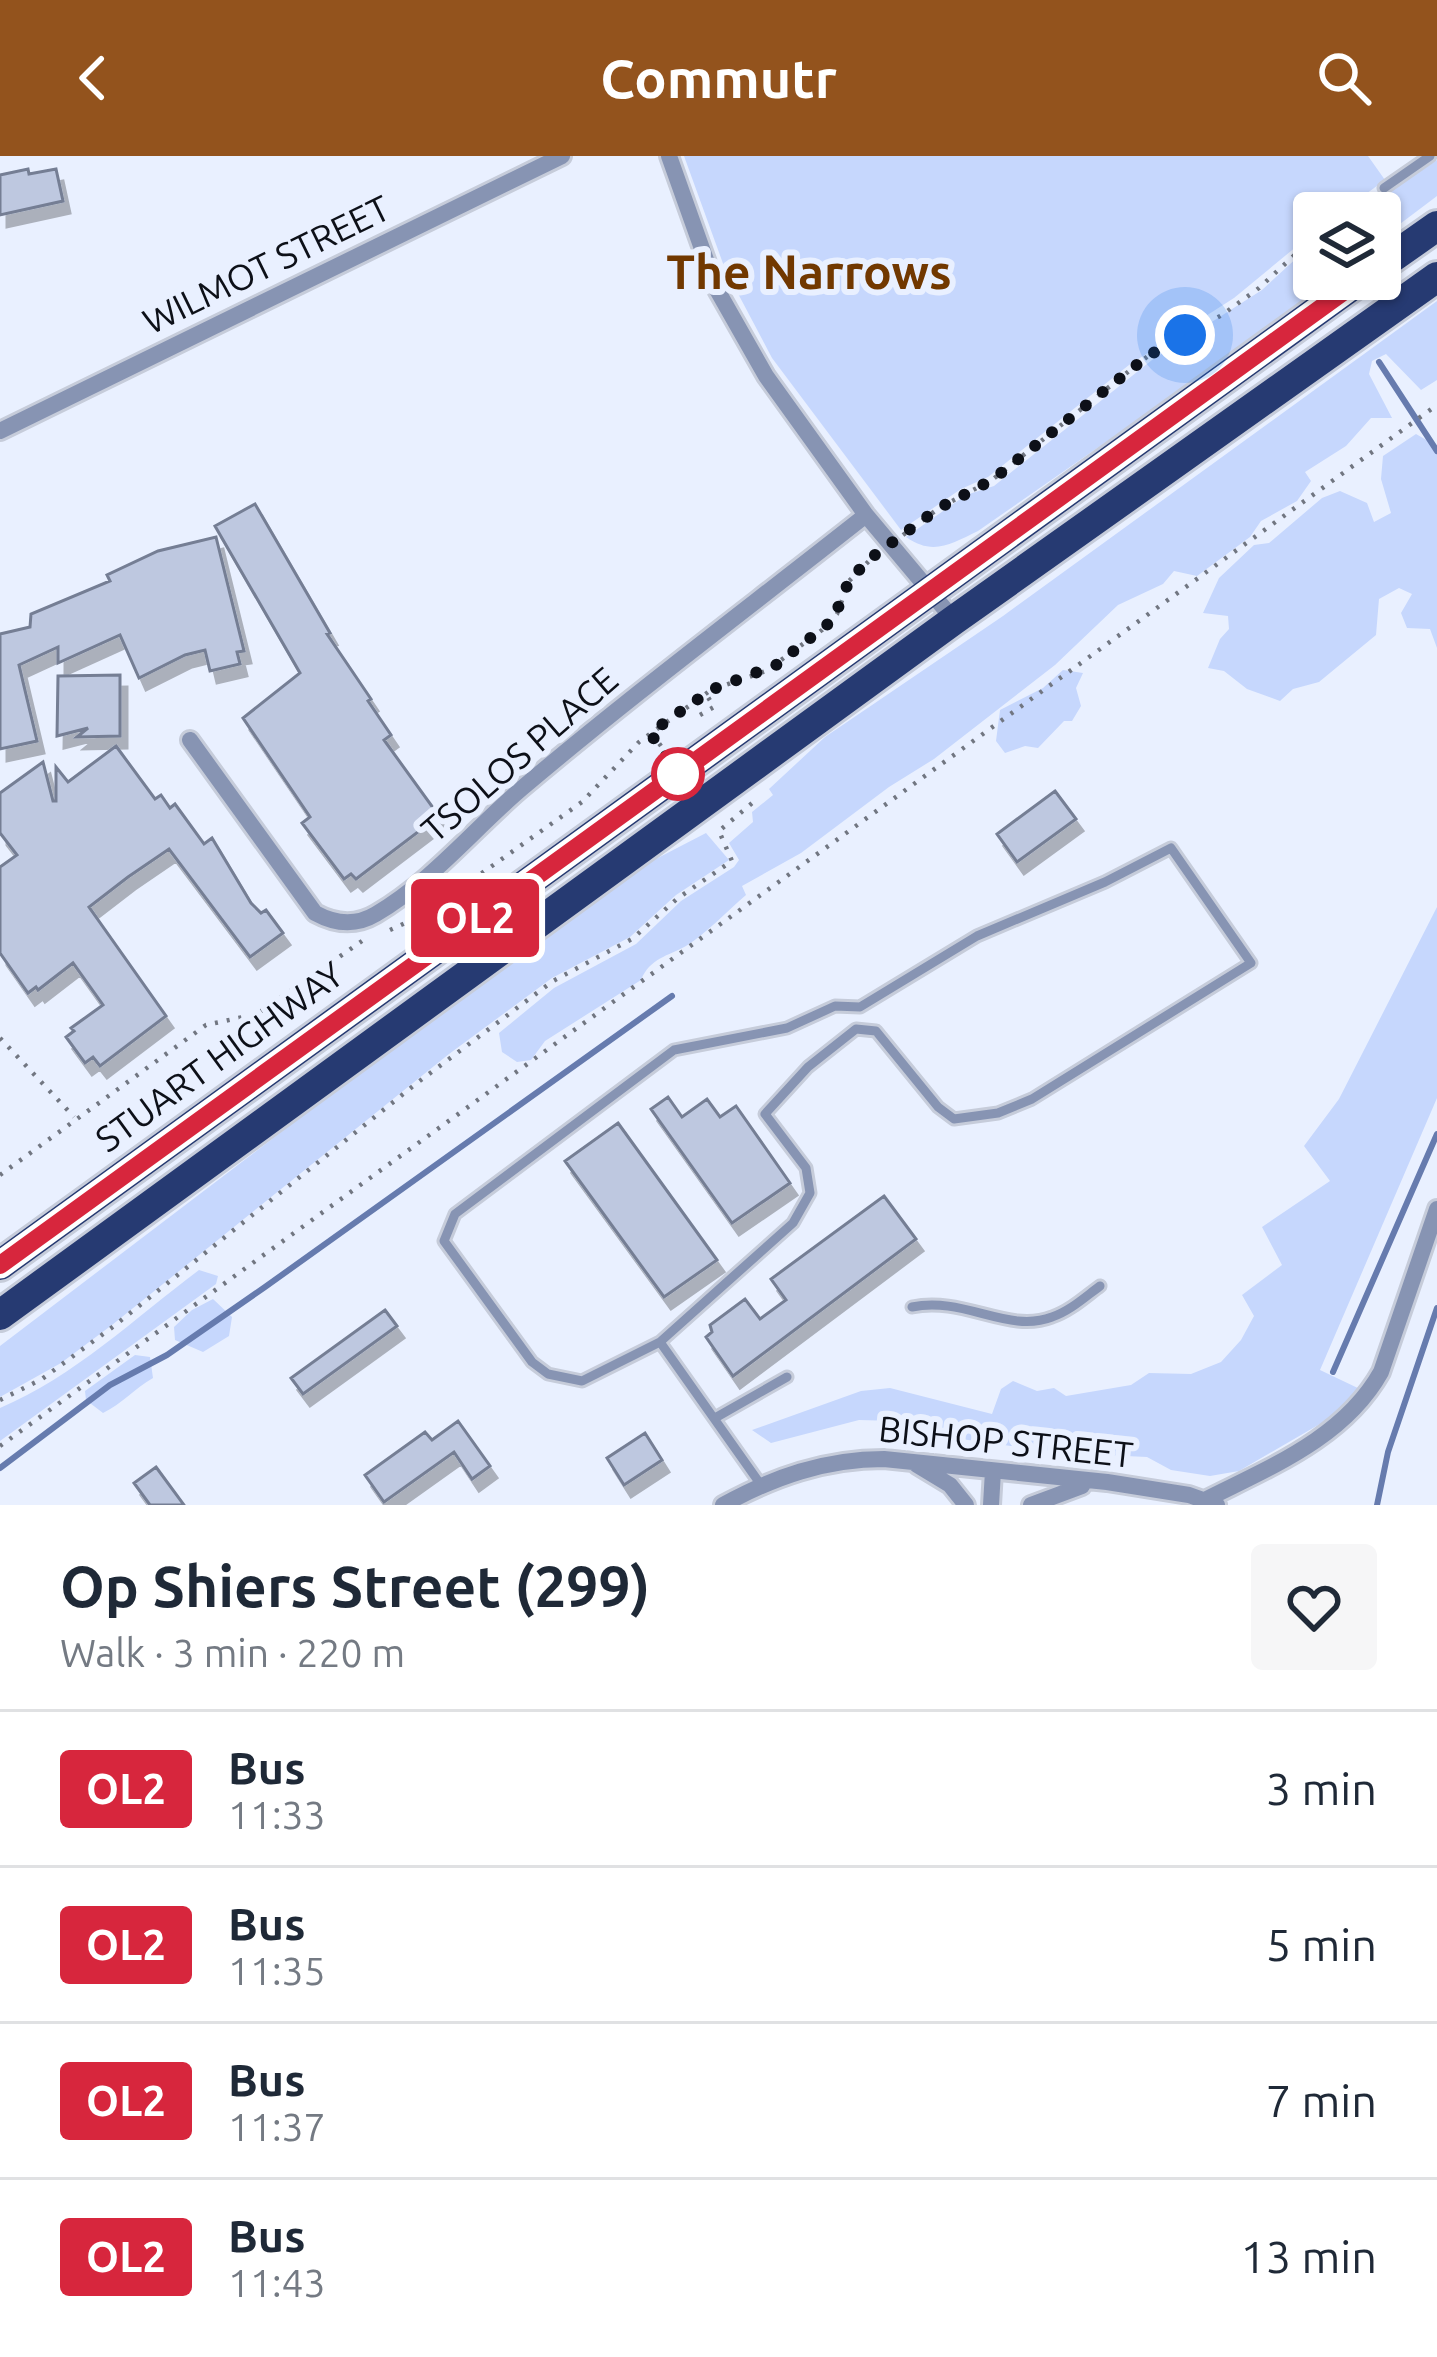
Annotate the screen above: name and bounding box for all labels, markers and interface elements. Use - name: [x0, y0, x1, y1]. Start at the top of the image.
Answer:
- icon: back: [60, 45, 126, 111]
- icon: search: [1311, 45, 1377, 111]
- text: Commutr: [600, 48, 837, 108]
- street label: WILMOT STREET: [136, 187, 396, 341]
- map controls: [1293, 192, 1401, 300]
- button: layers: [1293, 192, 1401, 300]
- district label: The Narrows: [666, 244, 952, 298]
- your location: [1155, 305, 1215, 365]
- street label: TSOLOS PLACE: [413, 658, 625, 850]
- unlabelled marker: [653, 749, 703, 799]
- line badge: OL2: [406, 879, 544, 957]
- text: OL2: [435, 894, 515, 941]
- street label: STUART HIGHWAY: [88, 953, 351, 1159]
- street label: BISHOP STREET: [877, 1407, 1135, 1475]
- button: heart: [1251, 1544, 1377, 1670]
- text: Op Shiers Street (299): [60, 1554, 650, 1618]
- text: Walk · 3 min · 220 m: [60, 1631, 405, 1674]
- text: Bus: [228, 1742, 305, 1793]
- text: 3 min: [1266, 1763, 1377, 1814]
- text: OL2: [86, 1765, 166, 1812]
- text: 11:33: [228, 1793, 326, 1836]
- text: Bus: [228, 1898, 305, 1949]
- text: 5 min: [1266, 1919, 1377, 1970]
- text: OL2: [86, 1921, 166, 1968]
- text: 11:35: [228, 1949, 326, 1992]
- text: Bus: [228, 2054, 305, 2105]
- text: 7 min: [1266, 2075, 1377, 2126]
- text: OL2: [86, 2077, 166, 2124]
- text: 11:37: [228, 2105, 326, 2148]
- text: Bus: [228, 2210, 305, 2261]
- text: 13 min: [1240, 2231, 1377, 2282]
- text: OL2: [86, 2233, 166, 2280]
- text: 11:43: [228, 2261, 326, 2304]

